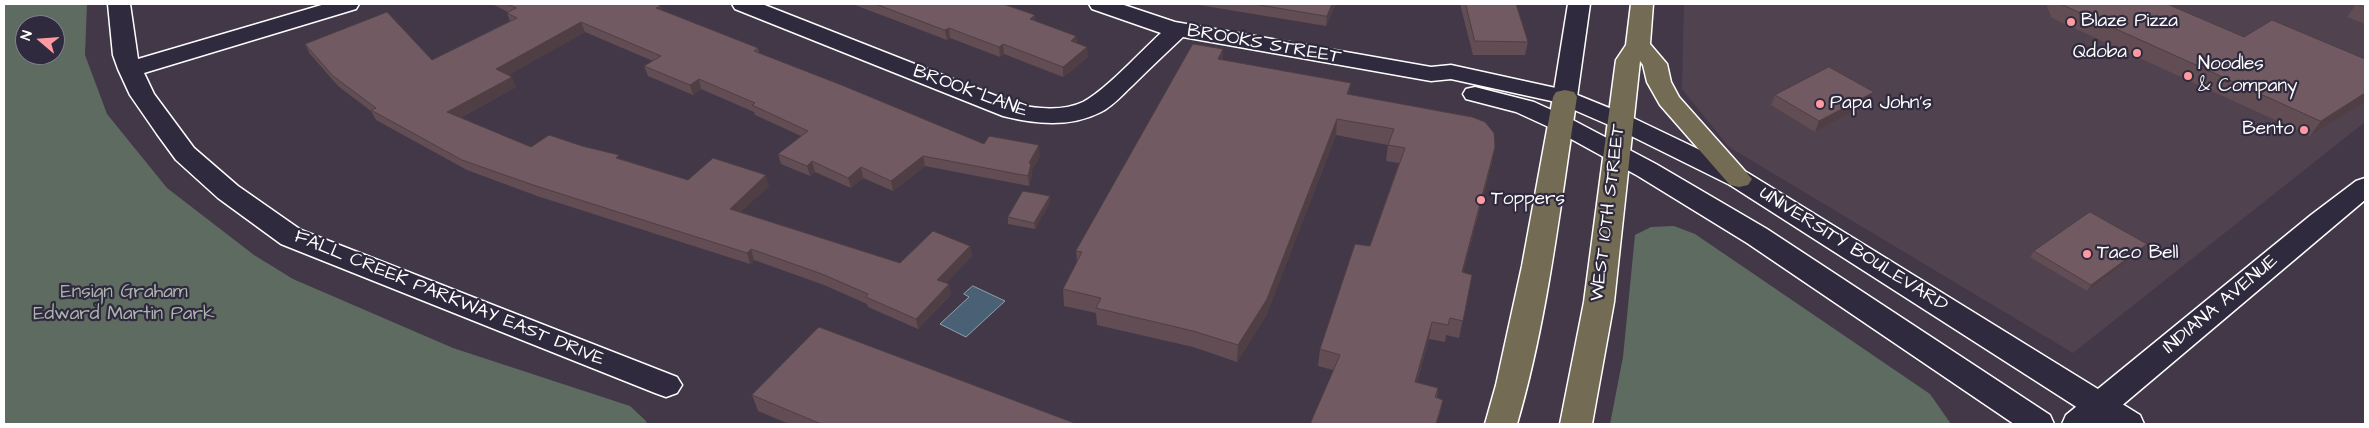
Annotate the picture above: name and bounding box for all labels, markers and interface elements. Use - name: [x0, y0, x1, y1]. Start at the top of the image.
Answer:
- place label: Blaze Pizza: [2081, 11, 2178, 33]
- north arrow: [15, 15, 65, 65]
- marker: Blaze Pizza: [2065, 16, 2077, 28]
- street label: BROOKS STREET: [1185, 20, 1343, 70]
- text: N: [16, 28, 38, 43]
- place label: Qdoba: [2073, 42, 2127, 64]
- marker: Qdoba: [2131, 47, 2143, 59]
- place label: Noodles & Company: [2198, 54, 2297, 98]
- street label: BROOK LANE: [910, 61, 1030, 123]
- marker: Noodles & Company: [2182, 70, 2194, 82]
- place label: Papa John's: [1830, 93, 1932, 115]
- marker: Papa John's: [1814, 98, 1826, 110]
- place label: Bento: [2242, 119, 2294, 141]
- street label: WEST 10TH STREET: [1587, 123, 1631, 303]
- marker: Bento: [2298, 124, 2310, 136]
- street label: UNIVERSITY BOULEVARD: [1754, 183, 1952, 317]
- place label: Toppers: [1491, 189, 1565, 211]
- marker: Toppers: [1475, 194, 1487, 206]
- street label: FALL CREEK PARKWAY EAST DRIVE: [291, 226, 607, 372]
- place label: Taco Bell: [2097, 243, 2179, 265]
- marker: Taco Bell: [2081, 248, 2093, 260]
- street label: INDIANA AVENUE: [2159, 250, 2283, 360]
- park label: Ensign Graham Edward Martin Park: [33, 282, 215, 326]

